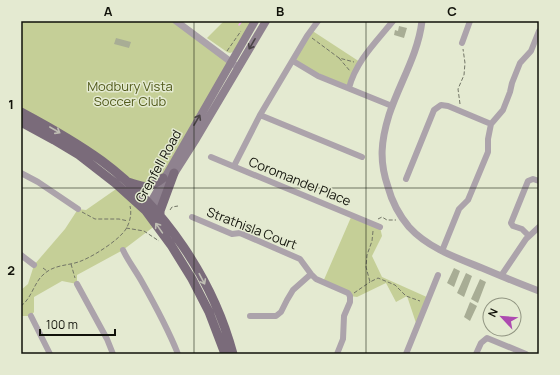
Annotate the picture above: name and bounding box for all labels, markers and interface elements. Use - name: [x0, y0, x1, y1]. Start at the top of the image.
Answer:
- text: A: [104, 2, 113, 20]
- text: B: [276, 2, 284, 20]
- text: C: [447, 2, 457, 20]
- one-way arrow: [247, 38, 255, 50]
- park label: Modbury Vista Soccer Club: [87, 77, 173, 110]
- text: 1: [8, 95, 14, 113]
- one-way arrow: [193, 114, 201, 126]
- one-way arrow: [49, 127, 61, 135]
- street label: Grenfell Road: [131, 127, 185, 205]
- street label: Coromandel Place: [246, 152, 354, 210]
- street label: Strathisla Court: [204, 203, 300, 253]
- one-way arrow: [154, 223, 163, 234]
- text: 2: [7, 261, 15, 279]
- one-way arrow: [199, 273, 207, 285]
- north arrow: [482, 297, 522, 337]
- text: N: [484, 305, 501, 319]
- scale bar: [40, 311, 115, 337]
- text: 100 m: [46, 316, 78, 333]

